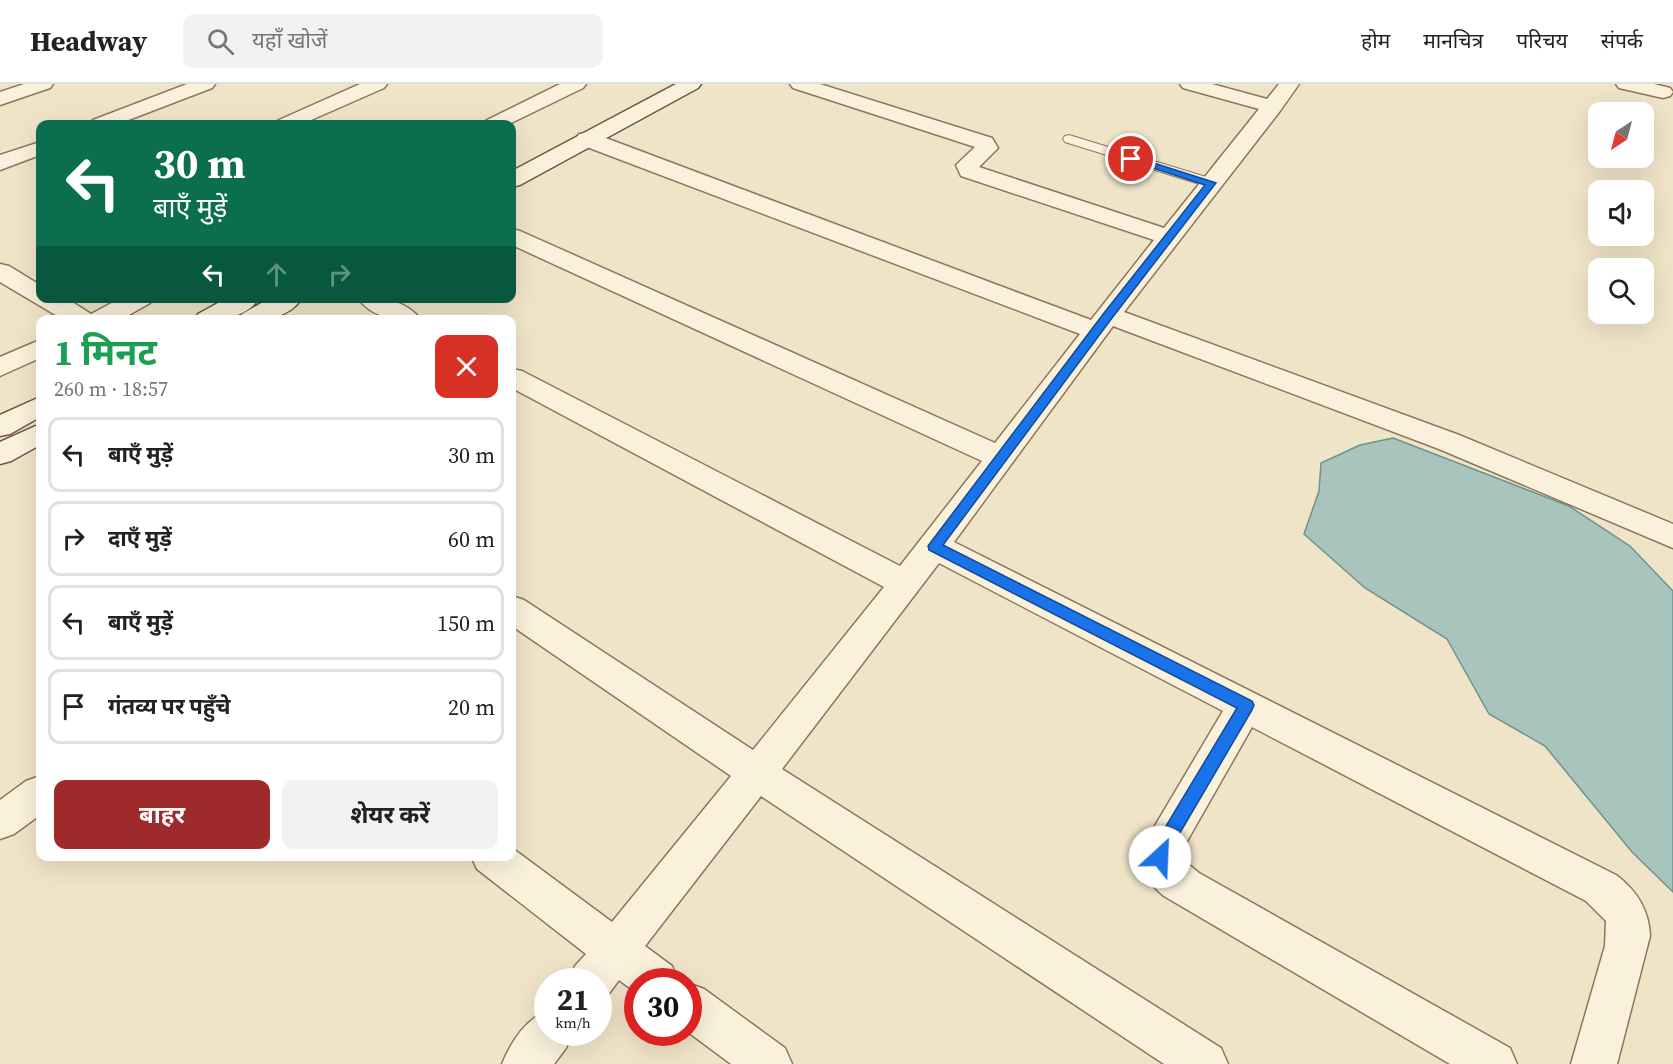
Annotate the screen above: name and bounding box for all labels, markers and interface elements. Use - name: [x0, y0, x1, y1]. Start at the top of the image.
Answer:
- search box: [183, 14, 603, 68]
- text: Headway: [30, 22, 147, 60]
- icon: search: [204, 25, 237, 58]
- text: यहाँ खोजें: [252, 25, 327, 55]
- text: होम: [1361, 26, 1390, 55]
- text: मानचित्र: [1423, 26, 1483, 55]
- text: परिचय: [1516, 26, 1568, 55]
- text: संपर्क: [1601, 26, 1643, 55]
- north arrow: [1588, 102, 1654, 168]
- map controls: [1588, 102, 1654, 324]
- pin: [1105, 133, 1156, 184]
- text: 30 m: [153, 134, 246, 192]
- icon: arrive: [1114, 142, 1147, 175]
- icon: left: [54, 144, 132, 222]
- button: sound: [1588, 180, 1654, 246]
- text: बाएँ मुड़ें: [153, 189, 227, 226]
- icon: left: [197, 258, 230, 291]
- icon: ahead: [260, 258, 293, 291]
- icon: right: [323, 258, 356, 291]
- button: search: [1588, 258, 1654, 324]
- text: 1 मिनट: [54, 328, 157, 377]
- button: close: [435, 335, 498, 398]
- text: 260 m · 18:57: [54, 375, 168, 403]
- icon: left: [57, 438, 90, 471]
- text: बाएँ मुड़ें: [108, 439, 173, 469]
- text: 30 m: [448, 440, 495, 470]
- icon: right: [57, 522, 90, 555]
- text: दाएँ मुड़ें: [108, 523, 172, 553]
- text: 60 m: [448, 524, 495, 554]
- icon: left: [57, 606, 90, 639]
- text: बाएँ मुड़ें: [108, 607, 173, 637]
- text: 150 m: [437, 608, 495, 638]
- icon: arrive: [57, 690, 90, 723]
- text: गंतव्य पर पहुँचे: [108, 691, 231, 721]
- text: 20 m: [448, 692, 495, 722]
- button: बाहर: [54, 780, 270, 849]
- button: शेयर करें: [282, 780, 498, 849]
- position arrow: [1128, 825, 1192, 889]
- speed limit sign: 30: [624, 968, 702, 1046]
- text: 21: [557, 979, 589, 1020]
- text: km/h: [555, 1012, 591, 1033]

